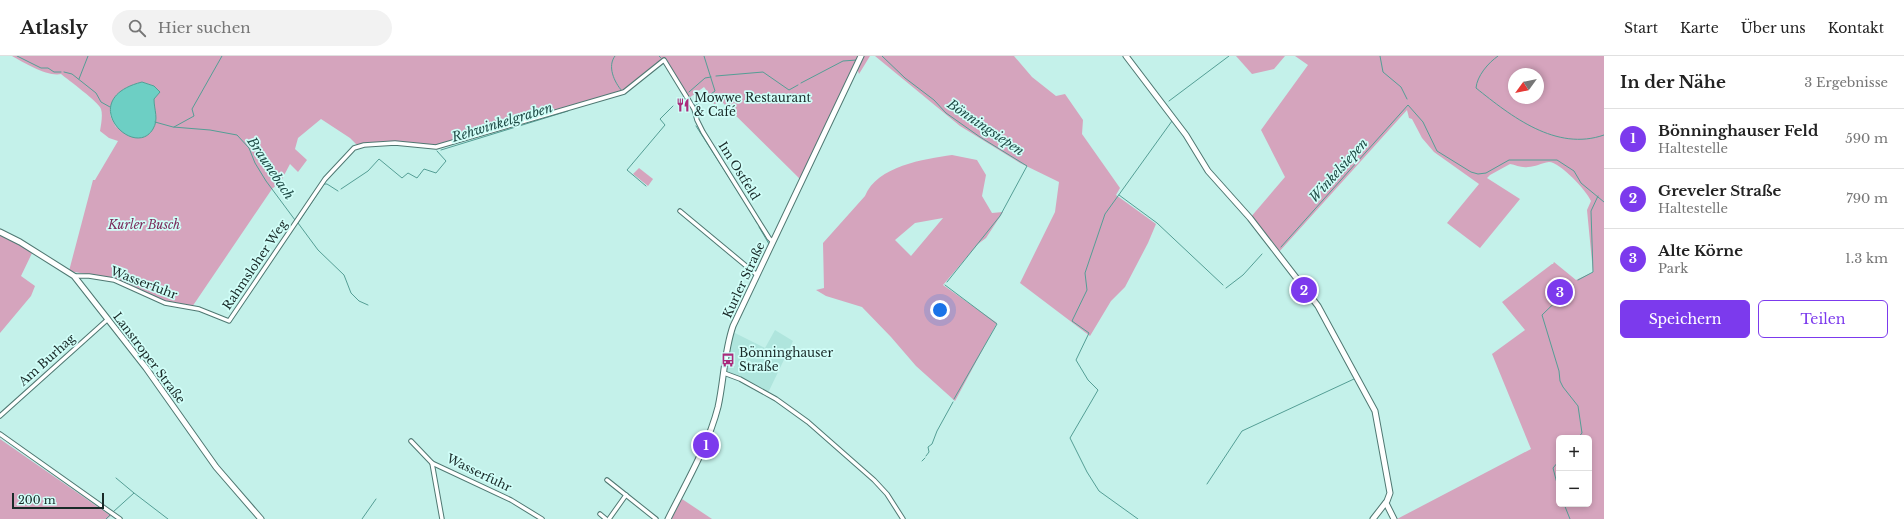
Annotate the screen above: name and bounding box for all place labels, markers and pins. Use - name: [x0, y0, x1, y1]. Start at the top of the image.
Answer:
- place label: Mowwe Restaurant & Café: [694, 90, 811, 119]
- restaurant icon: Mowwe Restaurant & Café: [675, 97, 691, 113]
- pin: 2: [1291, 275, 1317, 305]
- pin: 3: [1547, 277, 1573, 307]
- place label: Bönninghauser Straße: [739, 345, 833, 374]
- bus stop icon: Bönninghauser Straße: [720, 352, 736, 368]
- pin: 1: [693, 430, 719, 460]

